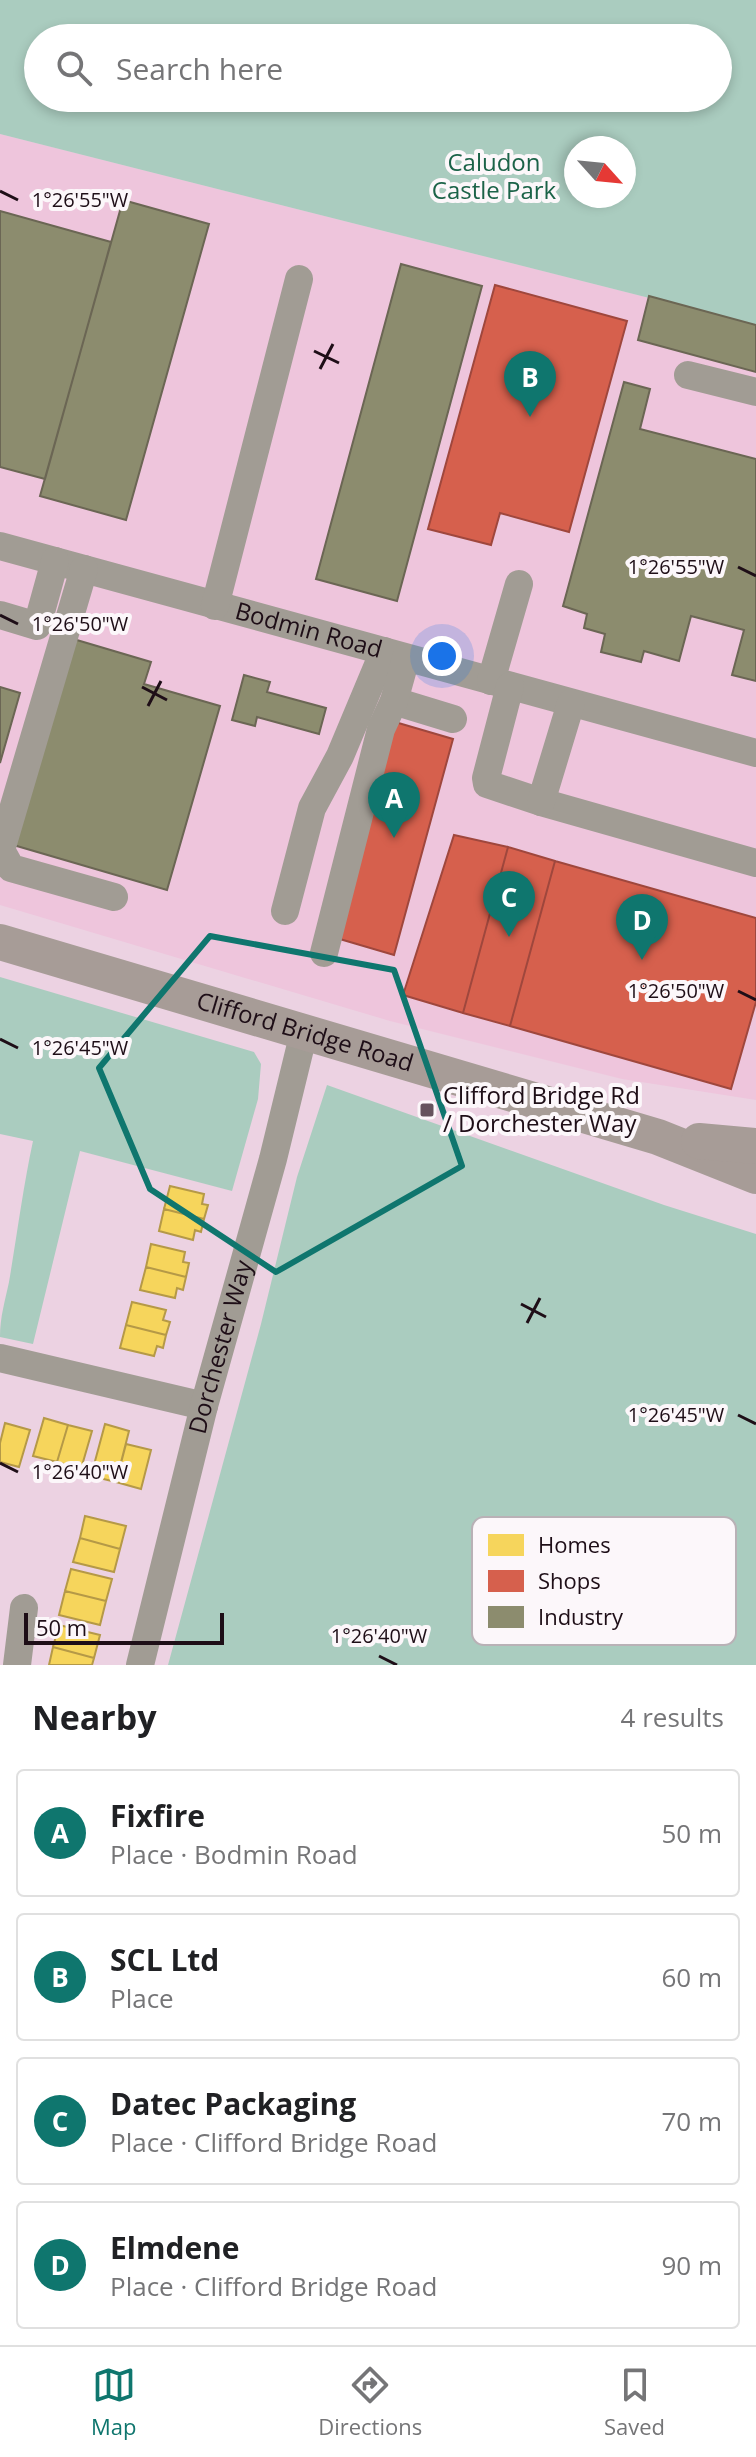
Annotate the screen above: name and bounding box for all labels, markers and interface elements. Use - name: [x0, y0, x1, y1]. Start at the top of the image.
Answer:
- search box: [24, 24, 732, 112]
- icon: search: [52, 46, 96, 90]
- text: Search here: [116, 48, 283, 89]
- north arrow: [564, 136, 636, 208]
- park label: Caludon Castle Park: [432, 145, 557, 206]
- text: 1°26'55"W: [32, 186, 129, 213]
- pin: B: [504, 351, 556, 417]
- text: 1°26'55"W: [628, 553, 725, 580]
- street label: Bodmin Road: [232, 593, 386, 665]
- text: 1°26'50"W: [32, 610, 129, 637]
- your location: [422, 636, 462, 676]
- pin: A: [368, 772, 420, 838]
- pin: C: [483, 871, 535, 937]
- pin: D: [616, 894, 668, 960]
- text: 1°26'50"W: [628, 977, 725, 1004]
- street label: Clifford Bridge Road: [193, 983, 418, 1079]
- text: 1°26'45"W: [32, 1034, 129, 1061]
- place label: Clifford Bridge Rd / Dorchester Way: [443, 1078, 640, 1139]
- marker: Clifford Bridge Rd / Dorchester Way: [418, 1101, 436, 1119]
- street label: Dorchester Way: [180, 1255, 259, 1437]
- text: 1°26'45"W: [628, 1401, 725, 1428]
- text: 1°26'40"W: [32, 1458, 129, 1485]
- legend: [472, 1517, 736, 1645]
- text: Homes: [538, 1529, 611, 1559]
- text: Shops: [538, 1565, 601, 1595]
- text: Industry: [538, 1601, 624, 1631]
- scale bar: [24, 1609, 224, 1645]
- text: 50 m: [36, 1612, 87, 1642]
- text: 1°26'40"W: [331, 1622, 428, 1649]
- text: Nearby: [32, 1694, 157, 1740]
- text: 4 results: [621, 1699, 724, 1735]
- text: Fixfire: [110, 1795, 205, 1836]
- text: A: [51, 1815, 69, 1851]
- text: 50 m: [661, 1815, 722, 1851]
- text: Place · Bodmin Road: [110, 1836, 358, 1872]
- text: SCL Ltd: [110, 1939, 219, 1980]
- text: B: [51, 1959, 69, 1995]
- text: 60 m: [661, 1959, 722, 1995]
- text: Place: [110, 1980, 174, 2016]
- text: Datec Packaging: [110, 2083, 356, 2124]
- text: C: [52, 2103, 68, 2139]
- text: 70 m: [661, 2103, 722, 2139]
- text: Place · Clifford Bridge Road: [110, 2124, 437, 2160]
- text: Elmdene: [110, 2227, 240, 2268]
- text: D: [50, 2247, 70, 2283]
- text: 90 m: [661, 2247, 722, 2283]
- text: Place · Clifford Bridge Road: [110, 2268, 437, 2304]
- tab: Map: [91, 2363, 136, 2441]
- tab: Directions: [318, 2363, 422, 2441]
- tab: Saved: [604, 2363, 665, 2441]

